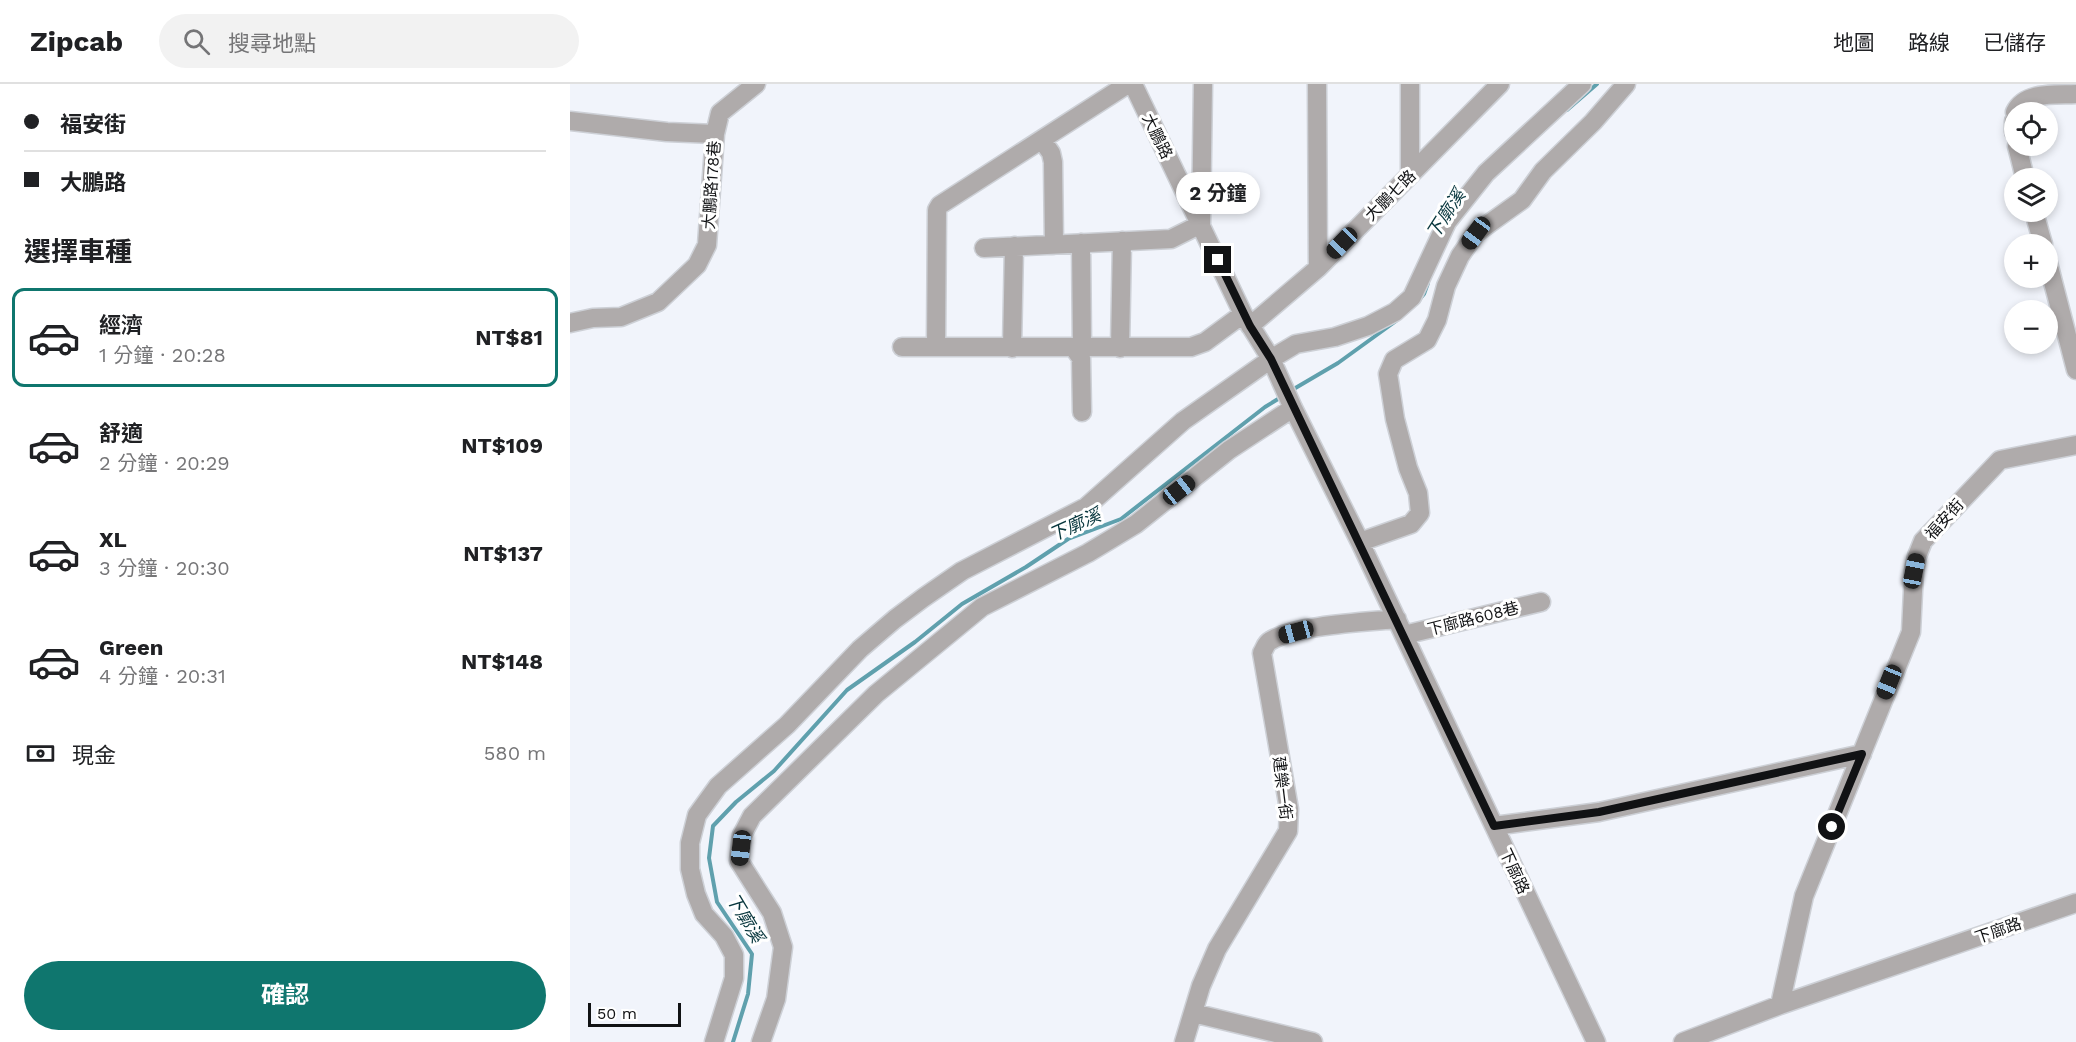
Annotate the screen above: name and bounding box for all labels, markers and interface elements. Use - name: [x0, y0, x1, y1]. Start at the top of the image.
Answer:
- search box: [159, 14, 579, 68]
- text: Zipcab: [30, 25, 123, 58]
- icon: search: [180, 25, 213, 58]
- text: 地圖: [1833, 30, 1875, 55]
- text: 路線: [1908, 30, 1950, 55]
- text: 已儲存: [1983, 30, 2046, 55]
- text: 搜尋地點: [228, 31, 316, 56]
- map controls: [2004, 102, 2058, 354]
- button: locate: [2004, 102, 2058, 156]
- street label: 大鵬路: [1138, 110, 1177, 162]
- text: 福安街: [60, 112, 126, 137]
- street label: 大鵬路178巷: [699, 140, 724, 230]
- street label: 大鵬七路: [1361, 166, 1420, 225]
- button: layers: [2004, 168, 2058, 222]
- text: 大鵬路: [60, 170, 126, 195]
- callout: 2 分鐘: [1176, 173, 1260, 215]
- text: 2 分鐘: [1189, 181, 1247, 205]
- water label: 下廓溪: [1422, 183, 1471, 242]
- car: [1458, 213, 1494, 253]
- car: [1323, 224, 1361, 262]
- button: +: [2004, 234, 2058, 288]
- text: 選擇車種: [24, 236, 132, 268]
- route end: [1204, 246, 1231, 273]
- button: −: [2004, 300, 2058, 354]
- icon: car: [27, 311, 81, 365]
- text: 經濟: [99, 313, 143, 338]
- text: NT$81: [475, 325, 543, 350]
- text: 1 分鐘 · 20:28: [99, 343, 226, 367]
- icon: car: [27, 419, 81, 473]
- text: 舒適: [99, 421, 143, 446]
- text: NT$109: [461, 433, 543, 458]
- text: 2 分鐘 · 20:29: [99, 451, 230, 475]
- car: [1159, 472, 1199, 508]
- street label: 福安街: [1921, 495, 1967, 544]
- water label: 下廓溪: [1046, 503, 1106, 545]
- icon: car: [27, 527, 81, 581]
- text: XL: [99, 527, 127, 552]
- text: NT$137: [463, 541, 543, 566]
- car: [1902, 552, 1926, 590]
- text: 3 分鐘 · 20:30: [99, 556, 230, 580]
- street label: 下廍路608巷: [1425, 598, 1521, 639]
- car: [1276, 619, 1316, 645]
- icon: car: [27, 635, 81, 689]
- text: Green: [99, 635, 163, 660]
- text: NT$148: [461, 649, 543, 674]
- car: [1874, 662, 1904, 702]
- text: 4 分鐘 · 20:31: [99, 664, 226, 688]
- icon: cash: [24, 737, 57, 770]
- text: 580 m: [484, 741, 546, 765]
- text: 現金: [72, 743, 116, 768]
- street label: 建樂一街: [1269, 755, 1296, 821]
- route start: [1818, 813, 1845, 840]
- car: [730, 829, 752, 867]
- street label: 下廍路: [1496, 845, 1533, 897]
- water label: 下廓溪: [723, 889, 770, 949]
- street label: 下廍路: [1972, 914, 2024, 947]
- button: 確認: [24, 961, 546, 1030]
- scale bar: [588, 1000, 681, 1028]
- text: 50 m: [597, 1004, 637, 1023]

